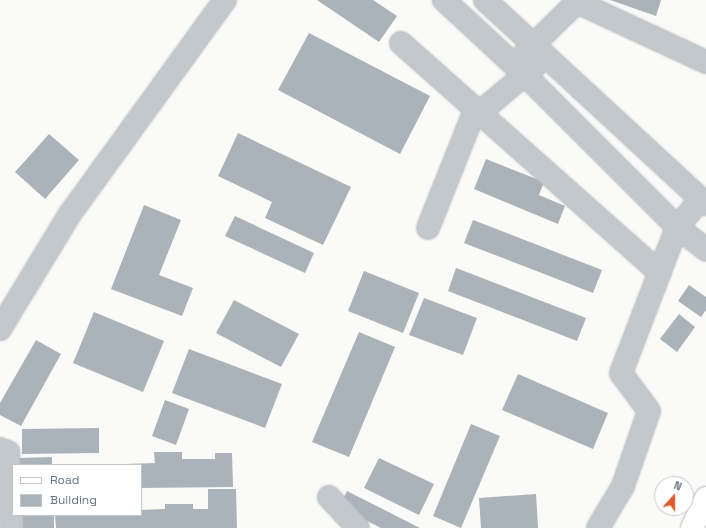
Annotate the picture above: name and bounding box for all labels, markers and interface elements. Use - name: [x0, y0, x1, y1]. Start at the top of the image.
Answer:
- legend: [12, 464, 142, 516]
- text: Road: [50, 472, 79, 488]
- north arrow: [654, 476, 694, 516]
- text: N: [672, 478, 684, 494]
- text: Building: [50, 492, 97, 508]

